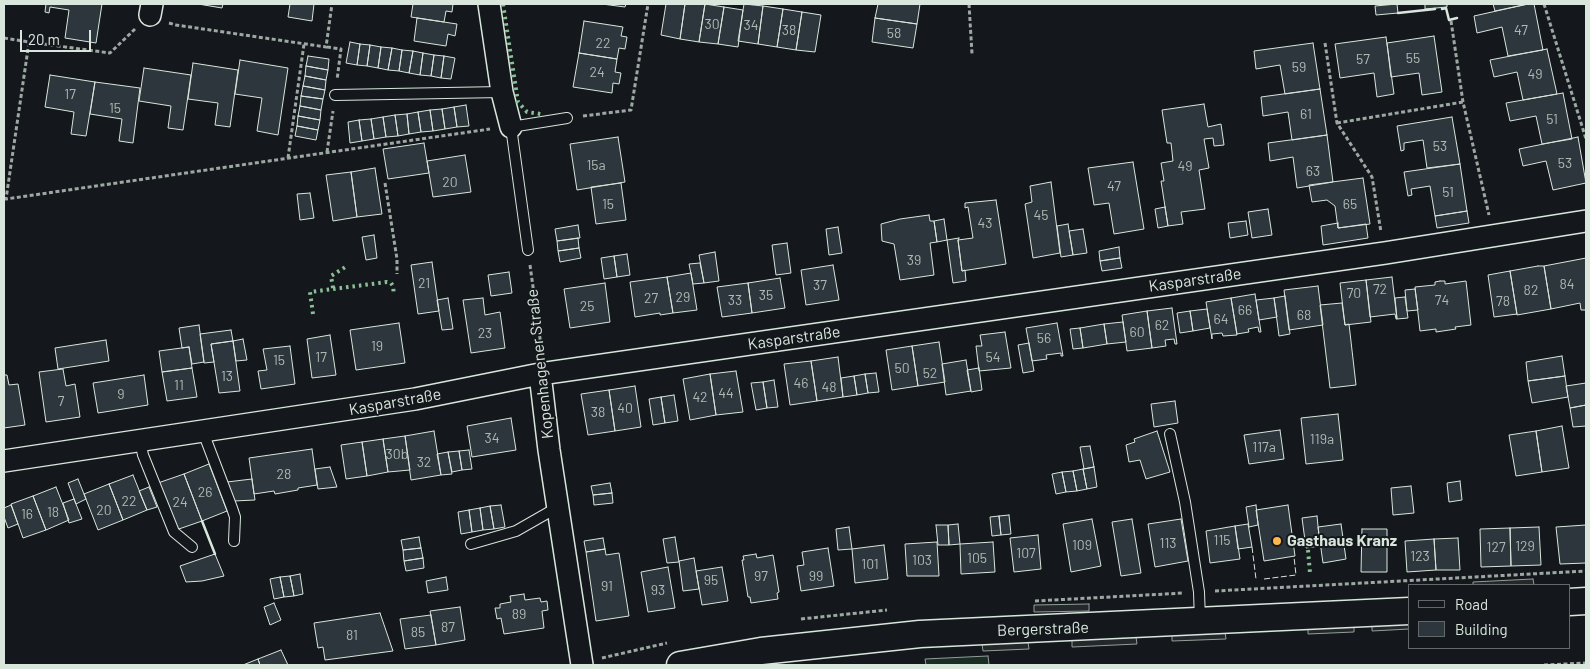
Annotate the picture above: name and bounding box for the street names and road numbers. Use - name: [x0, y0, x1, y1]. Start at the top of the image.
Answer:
- street label: Kasparstraße: [1147, 264, 1243, 296]
- street label: Kopenhagener Straße: [523, 288, 557, 440]
- street label: Kasparstraße: [746, 322, 842, 354]
- street label: Kasparstraße: [347, 384, 443, 420]
- street label: Bergerstraße: [997, 618, 1089, 640]

